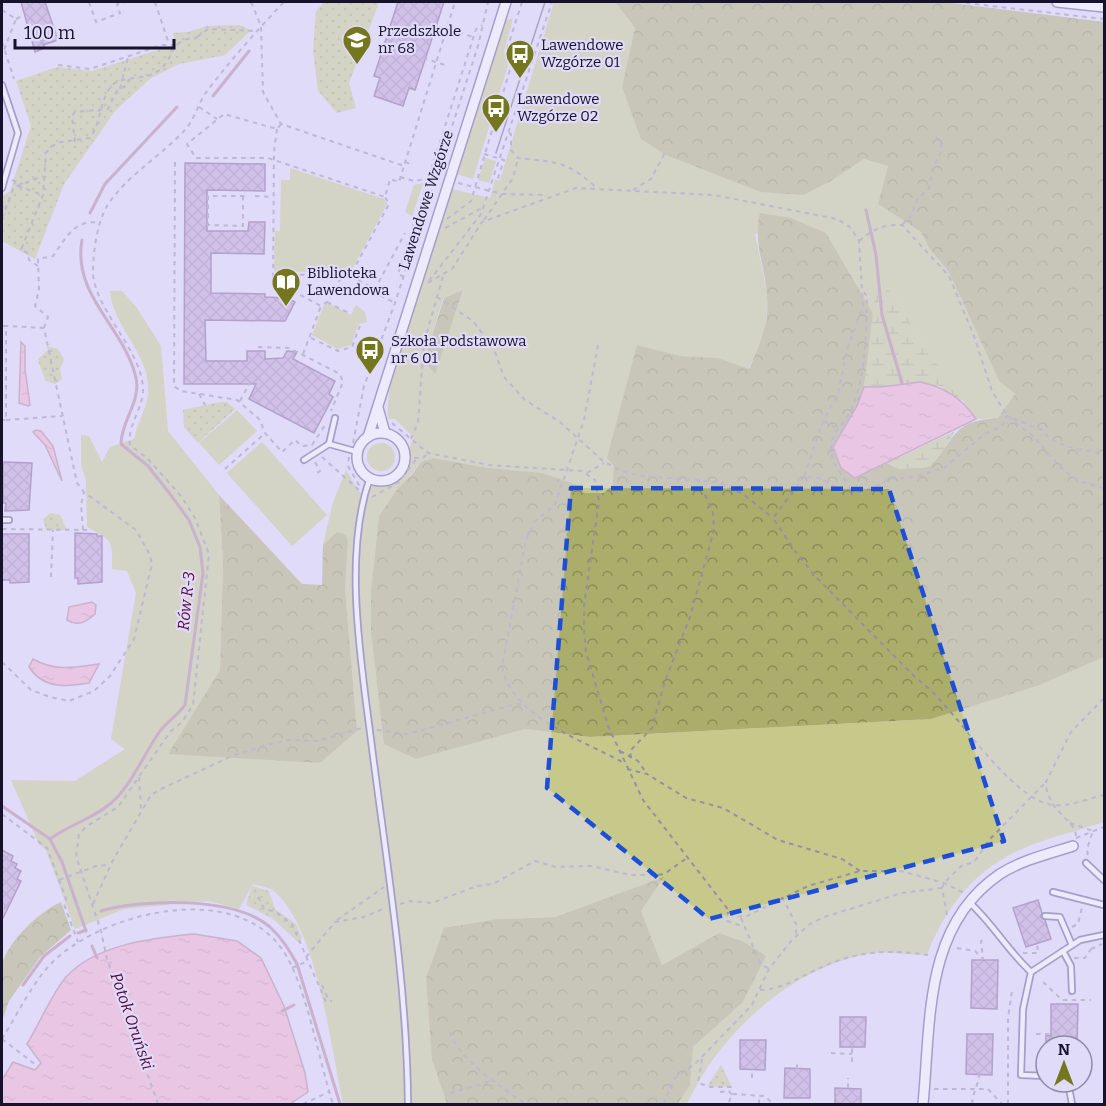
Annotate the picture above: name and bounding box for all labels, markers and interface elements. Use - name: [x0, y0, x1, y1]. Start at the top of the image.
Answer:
- scale bar: [15, 12, 174, 50]
- text: 100 m: [24, 22, 75, 44]
- place label: Przedszkole nr 68: [378, 22, 461, 57]
- school or university icon: Przedszkole nr 68: [341, 24, 373, 66]
- place label: Lawendowe Wzgórze 01: [541, 36, 624, 71]
- bus stop icon: Lawendowe Wzgórze 01: [504, 38, 536, 80]
- place label: Lawendowe Wzgórze 02: [517, 90, 600, 125]
- bus stop icon: Lawendowe Wzgórze 02: [480, 92, 512, 134]
- street label: Lawendowe Wzgórze: [395, 128, 457, 272]
- place label: Biblioteka Lawendowa: [307, 264, 389, 299]
- library icon: Biblioteka Lawendowa: [270, 266, 302, 308]
- place label: Szkoła Podstawowa nr 6 01: [391, 332, 526, 367]
- bus stop icon: Szkoła Podstawowa nr 6 01: [354, 334, 386, 376]
- water label: Rów R-3: [173, 571, 199, 631]
- water label: Potok Oruński: [106, 970, 158, 1073]
- north arrow: [1034, 1034, 1094, 1094]
- text: N: [1058, 1040, 1070, 1059]

